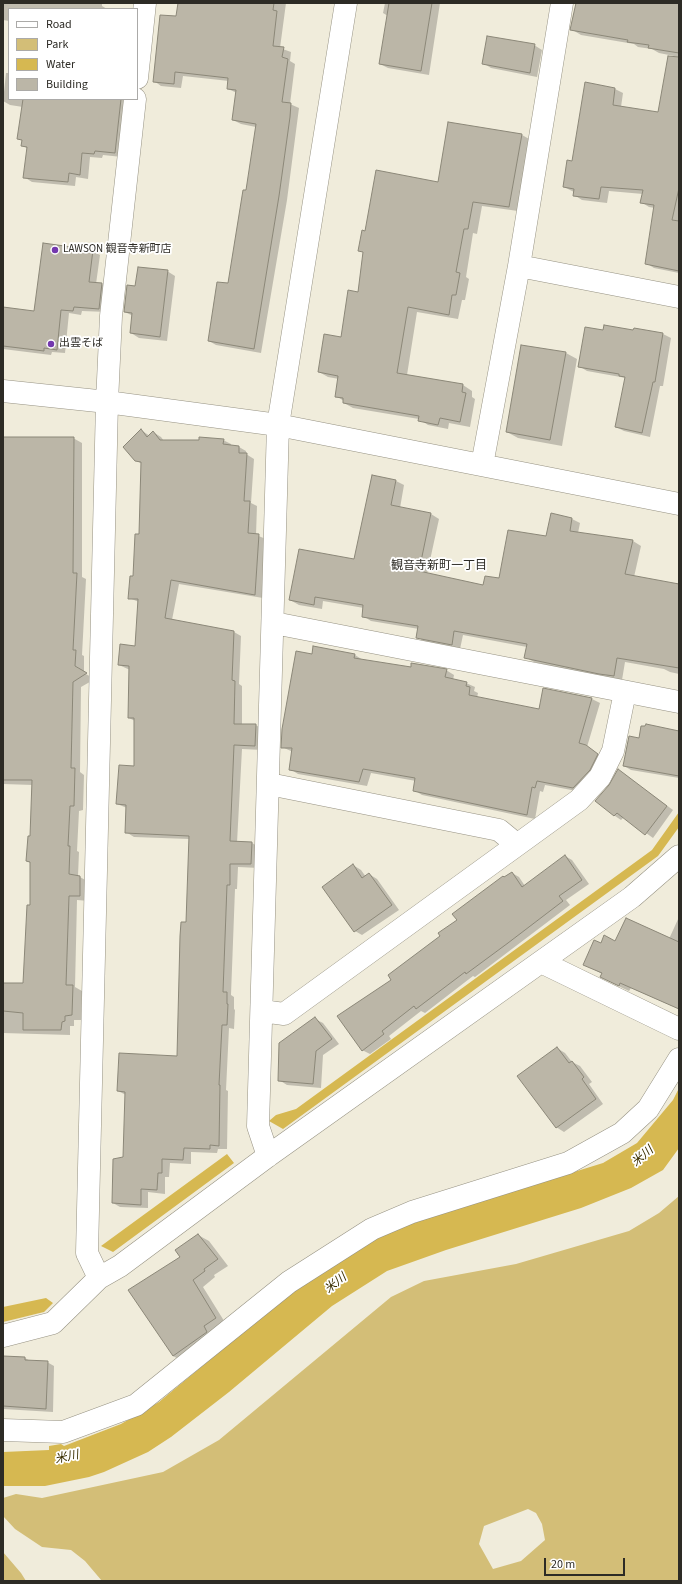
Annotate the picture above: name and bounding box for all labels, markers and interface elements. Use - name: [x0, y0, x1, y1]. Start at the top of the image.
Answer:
- legend: [8, 8, 138, 100]
- text: Road: [46, 16, 72, 33]
- text: Park: [46, 36, 68, 53]
- text: Water: [46, 56, 75, 73]
- text: Building: [46, 76, 88, 93]
- place label: LAWSON 観音寺新町店: [63, 243, 171, 257]
- marker: LAWSON 観音寺新町店: [50, 245, 60, 255]
- place label: 出雲そば: [59, 337, 103, 351]
- marker: 出雲そば: [46, 339, 56, 349]
- district label: 観音寺新町一丁目: [391, 559, 487, 573]
- water label: 米川: [629, 1144, 657, 1170]
- water label: 米川: [322, 1271, 350, 1297]
- water label: 米川: [54, 1448, 80, 1468]
- scale bar: [546, 1550, 627, 1576]
- text: 20 m: [551, 1556, 575, 1573]

